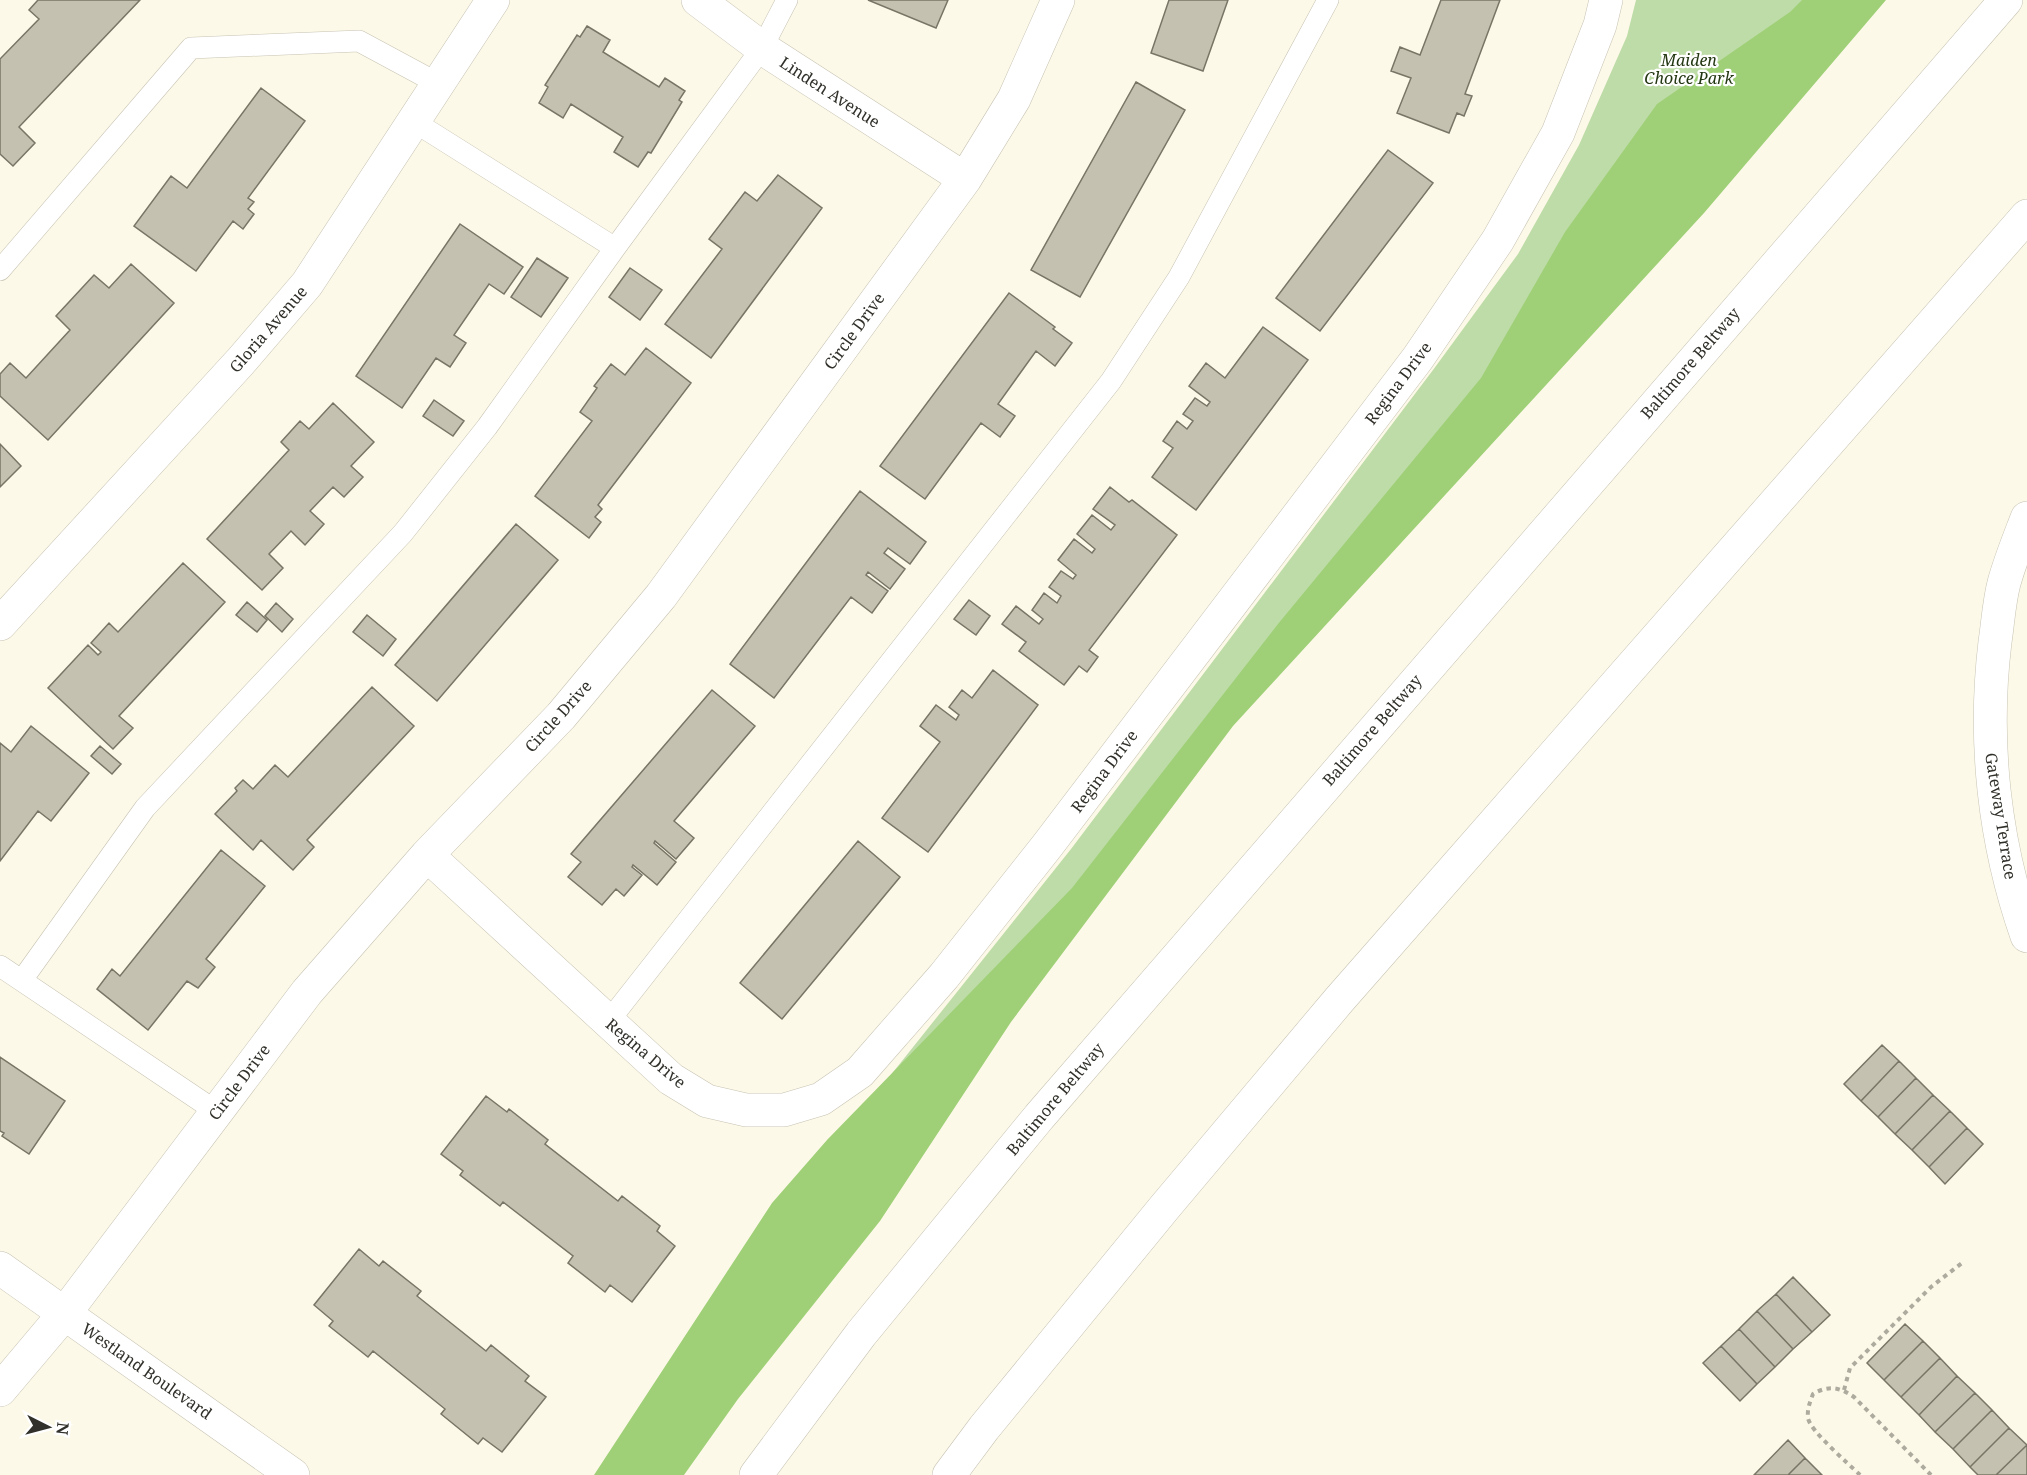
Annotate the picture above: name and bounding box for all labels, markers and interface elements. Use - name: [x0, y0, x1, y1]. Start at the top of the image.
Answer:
- park label: Maiden Choice Park: [1644, 49, 1735, 89]
- street label: Linden Avenue: [776, 51, 884, 133]
- street label: Gloria Avenue: [224, 281, 312, 377]
- street label: Circle Drive: [819, 288, 889, 374]
- street label: Baltimore Beltway: [1635, 302, 1745, 423]
- street label: Regina Drive: [1360, 337, 1436, 429]
- street label: Baltimore Beltway: [1317, 669, 1427, 790]
- street label: Circle Drive: [520, 675, 596, 757]
- street label: Regina Drive: [1066, 725, 1142, 817]
- street label: Gateway Terrace: [1980, 751, 2022, 881]
- street label: Regina Drive: [601, 1013, 691, 1093]
- street label: Baltimore Beltway: [1001, 1037, 1109, 1160]
- street label: Circle Drive: [203, 1039, 275, 1125]
- street label: Westland Boulevard: [77, 1318, 217, 1424]
- north arrow: [18, 1397, 78, 1457]
- text: N: [51, 1421, 75, 1436]

